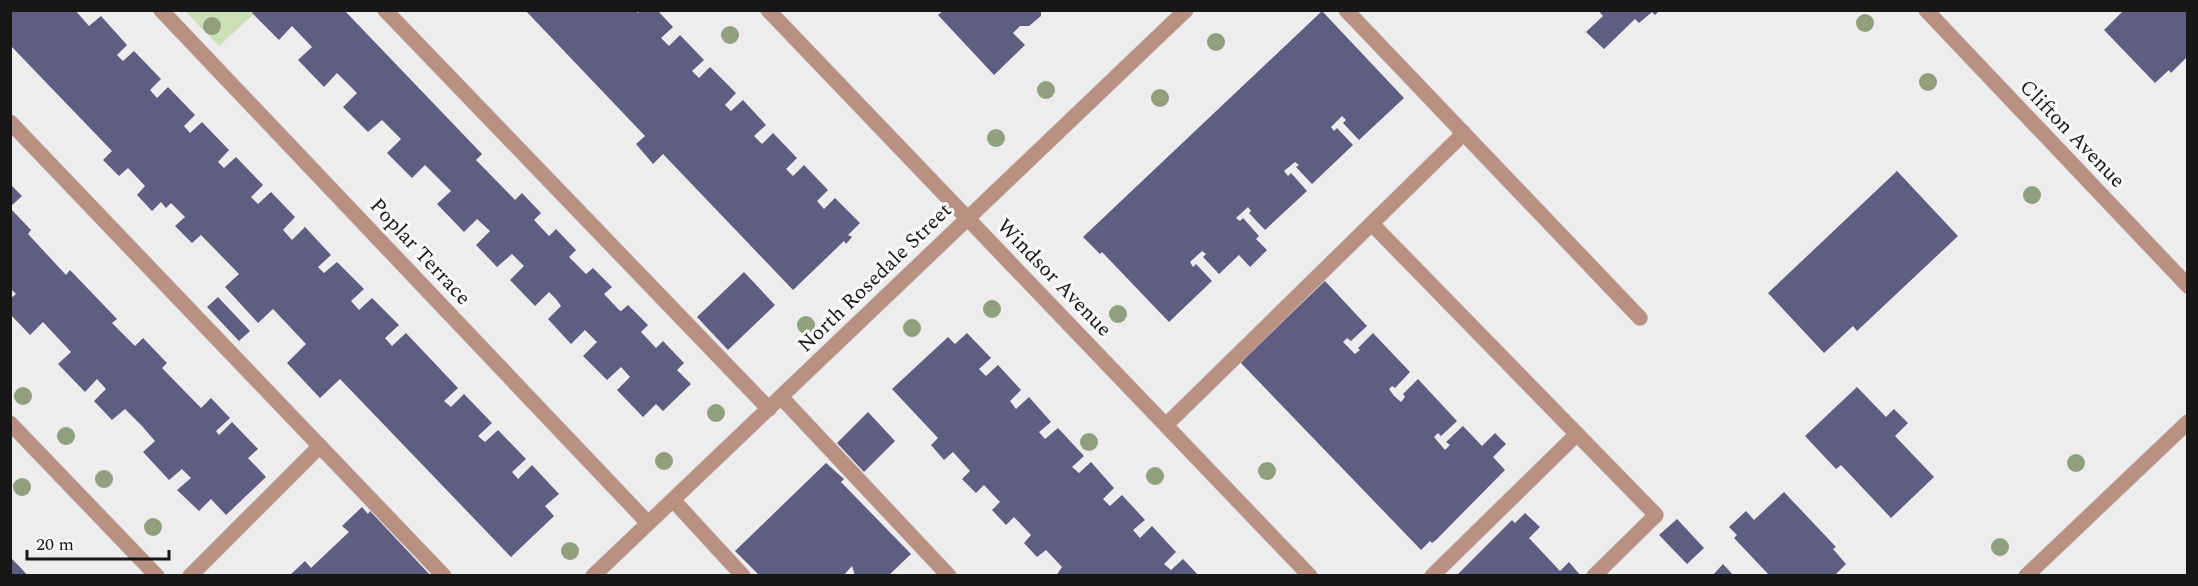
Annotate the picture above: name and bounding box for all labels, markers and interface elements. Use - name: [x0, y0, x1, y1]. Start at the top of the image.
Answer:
- street label: Clifton Avenue: [2012, 72, 2132, 196]
- street label: Poplar Terrace: [362, 191, 478, 313]
- street label: North Rosedale Street: [790, 195, 960, 361]
- street label: Windsor Avenue: [989, 211, 1119, 345]
- scale bar: [27, 523, 170, 561]
- text: 20 m: [36, 531, 74, 558]

